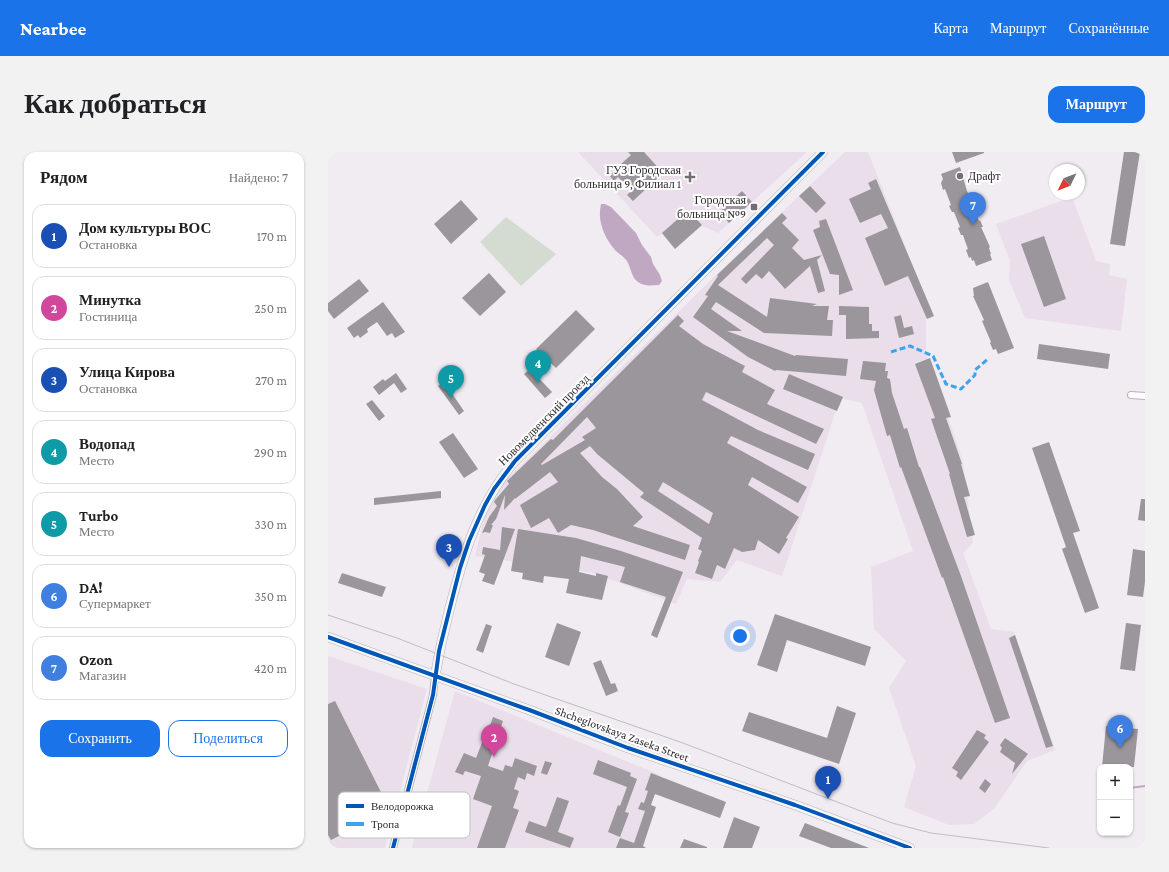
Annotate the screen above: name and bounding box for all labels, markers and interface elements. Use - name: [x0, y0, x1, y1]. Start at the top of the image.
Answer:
- text: Nearbee: [20, 18, 86, 39]
- text: Карта: [933, 20, 968, 36]
- text: Маршрут: [990, 20, 1046, 36]
- text: Сохранённые: [1068, 20, 1149, 36]
- button: Маршрут: [1048, 86, 1145, 123]
- text: Как добраться: [24, 88, 207, 119]
- place label: ГУЗ Городская больница 9, Филиал 1: [574, 163, 681, 191]
- north arrow: [1049, 164, 1085, 200]
- text: Рядом: [40, 168, 88, 187]
- place label: Драфт: [968, 169, 1001, 183]
- text: Найдено: 7: [229, 170, 288, 185]
- marker: ГУЗ Городская больница 9, Филиал 1: [684, 171, 696, 183]
- marker: Драфт: [955, 171, 965, 181]
- pin: 7: [960, 192, 986, 225]
- place label: Городская больница №9: [677, 193, 746, 221]
- marker: Городская больница №9: [749, 202, 759, 212]
- text: Дом культуры ВОС: [79, 220, 211, 236]
- text: 1: [52, 229, 56, 244]
- text: 170 m: [257, 229, 287, 244]
- text: Остановка: [79, 237, 137, 252]
- text: Минутка: [79, 292, 141, 308]
- text: 2: [51, 301, 57, 316]
- text: 250 m: [254, 301, 287, 316]
- text: Гостиница: [79, 309, 137, 324]
- pin: 4: [525, 350, 551, 383]
- text: Улица Кирова: [79, 364, 175, 380]
- pin: 5: [438, 365, 464, 398]
- street label: Новомедвенский проезд: [496, 372, 592, 468]
- text: 3: [51, 373, 57, 388]
- text: 270 m: [255, 373, 287, 388]
- text: Остановка: [79, 381, 137, 396]
- text: Водопад: [79, 436, 135, 452]
- text: 4: [50, 445, 58, 460]
- text: 290 m: [254, 445, 287, 460]
- text: Место: [79, 453, 114, 468]
- text: Turbo: [79, 508, 118, 524]
- text: 5: [51, 517, 57, 532]
- text: 330 m: [254, 517, 287, 532]
- text: Место: [79, 524, 114, 539]
- pin: 3: [436, 534, 462, 567]
- text: DA!: [79, 580, 102, 596]
- text: 6: [50, 589, 58, 604]
- text: 350 m: [254, 589, 287, 604]
- text: Супермаркет: [79, 596, 151, 611]
- your location: [730, 626, 750, 646]
- text: Ozon: [79, 652, 113, 668]
- text: 7: [51, 661, 57, 676]
- text: 420 m: [254, 661, 287, 676]
- text: Магазин: [79, 668, 126, 683]
- street label: Shcheglovskaya Zaseka Street: [553, 703, 692, 765]
- pin: 6: [1107, 715, 1133, 748]
- button: Сохранить: [40, 720, 160, 757]
- button: Поделиться: [168, 720, 288, 757]
- pin: 2: [481, 724, 507, 757]
- map controls: [1097, 764, 1133, 836]
- button: +: [1097, 764, 1133, 800]
- pin: 1: [815, 766, 841, 799]
- legend: [338, 792, 470, 838]
- text: Велодорожка: [371, 800, 433, 812]
- button: −: [1097, 800, 1133, 836]
- text: Тропа: [371, 818, 399, 830]

